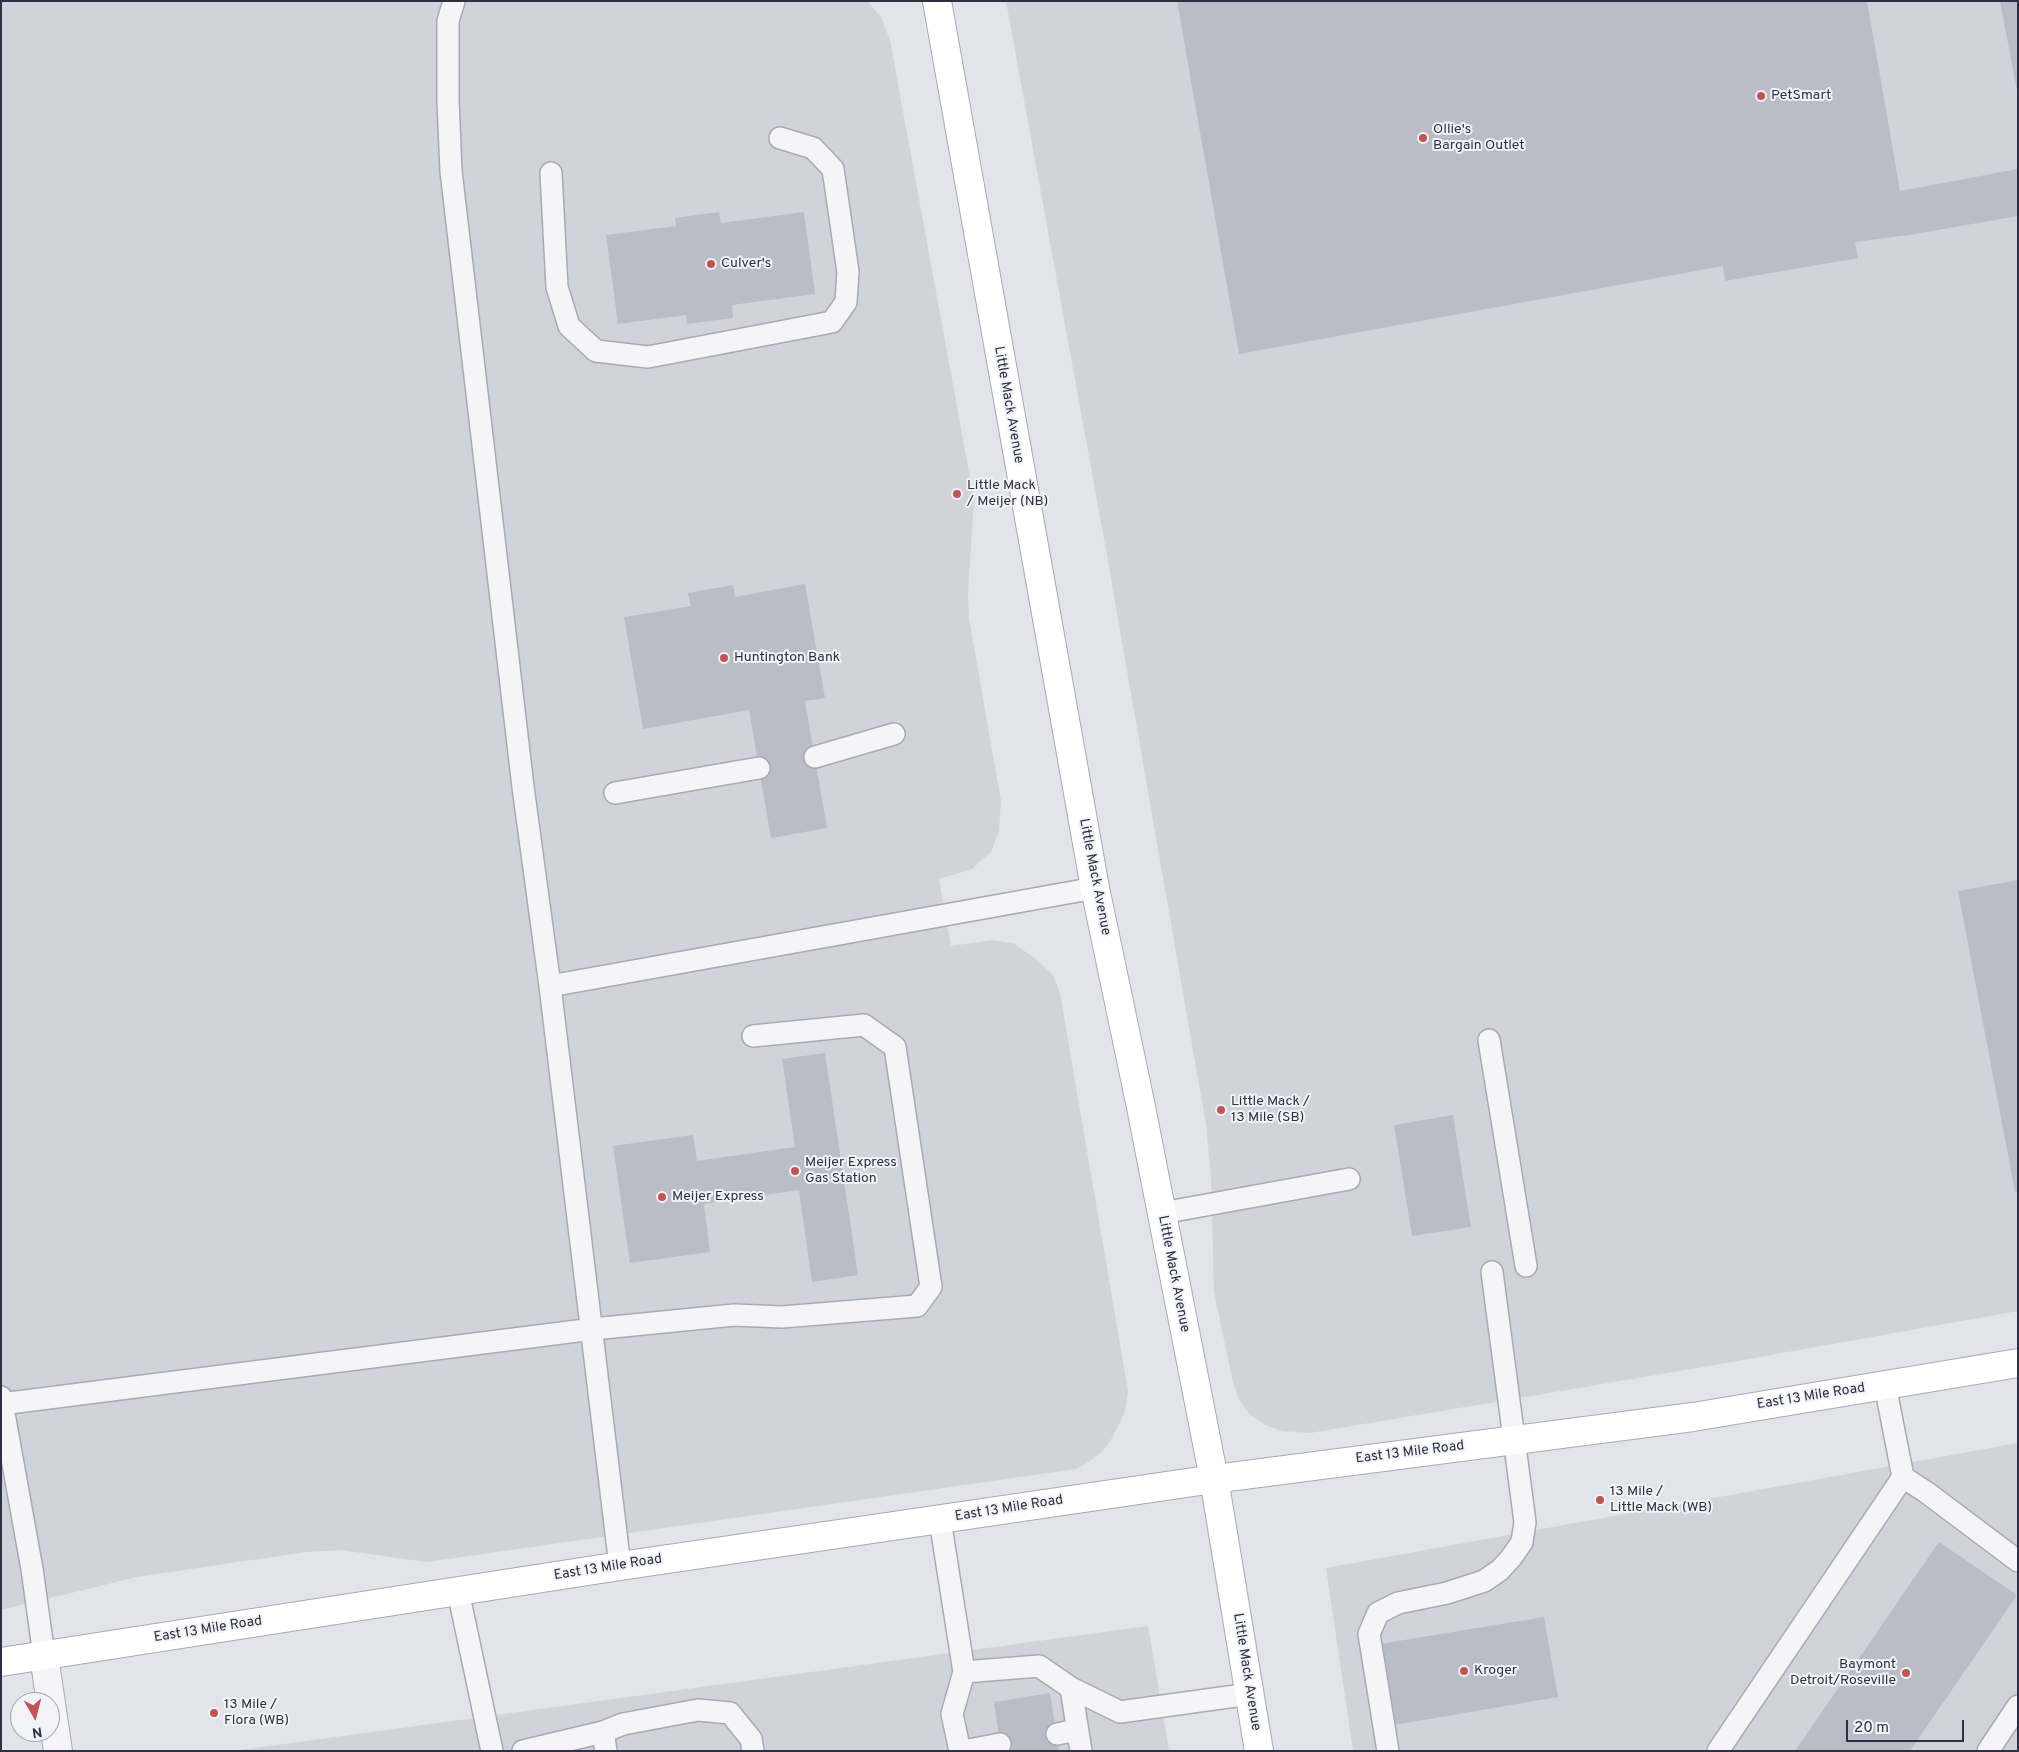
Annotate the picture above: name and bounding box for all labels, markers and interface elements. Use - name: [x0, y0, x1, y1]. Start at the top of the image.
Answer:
- place label: PetSmart: [1771, 88, 1831, 104]
- marker: PetSmart: [1755, 90, 1767, 102]
- place label: Ollie's Bargain Outlet: [1433, 122, 1524, 154]
- marker: Ollie's Bargain Outlet: [1417, 132, 1429, 144]
- place label: Culver's: [721, 256, 771, 272]
- marker: Culver's: [705, 258, 717, 270]
- street label: Little Mack Avenue: [989, 345, 1027, 465]
- place label: Little Mack / Meijer (NB): [967, 478, 1048, 511]
- marker: Little Mack / Meijer (NB): [951, 488, 963, 500]
- place label: Huntington Bank: [734, 650, 840, 666]
- marker: Huntington Bank: [718, 652, 730, 664]
- street label: Little Mack Avenue: [1074, 817, 1114, 937]
- place label: Little Mack / 13 Mile (SB): [1231, 1094, 1310, 1126]
- marker: Little Mack / 13 Mile (SB): [1215, 1104, 1227, 1116]
- place label: Meijer Express Gas Station: [805, 1155, 897, 1188]
- marker: Meijer Express Gas Station: [789, 1165, 801, 1177]
- place label: Meijer Express: [672, 1189, 764, 1205]
- marker: Meijer Express: [656, 1191, 668, 1203]
- street label: Little Mack Avenue: [1153, 1214, 1193, 1334]
- street label: East 13 Mile Road: [1756, 1380, 1866, 1414]
- street label: East 13 Mile Road: [1355, 1438, 1465, 1468]
- place label: 13 Mile / Little Mack (WB): [1610, 1484, 1712, 1516]
- street label: East 13 Mile Road: [954, 1492, 1064, 1526]
- marker: 13 Mile / Little Mack (WB): [1594, 1494, 1606, 1506]
- street label: East 13 Mile Road: [553, 1551, 663, 1585]
- street label: Little Mack Avenue: [1228, 1612, 1264, 1732]
- street label: East 13 Mile Road: [153, 1613, 263, 1647]
- place label: Baymont Detroit/Roseville: [1790, 1657, 1896, 1690]
- place label: Kroger: [1474, 1663, 1517, 1679]
- marker: Kroger: [1458, 1665, 1470, 1677]
- marker: Baymont Detroit/Roseville: [1900, 1667, 1912, 1679]
- north arrow: [10, 1692, 60, 1742]
- place label: 13 Mile / Flora (WB): [224, 1697, 289, 1730]
- marker: 13 Mile / Flora (WB): [208, 1707, 220, 1719]
- scale bar: [1849, 1710, 1966, 1742]
- text: 20 m: [1854, 1719, 1889, 1738]
- text: N: [31, 1722, 43, 1740]

